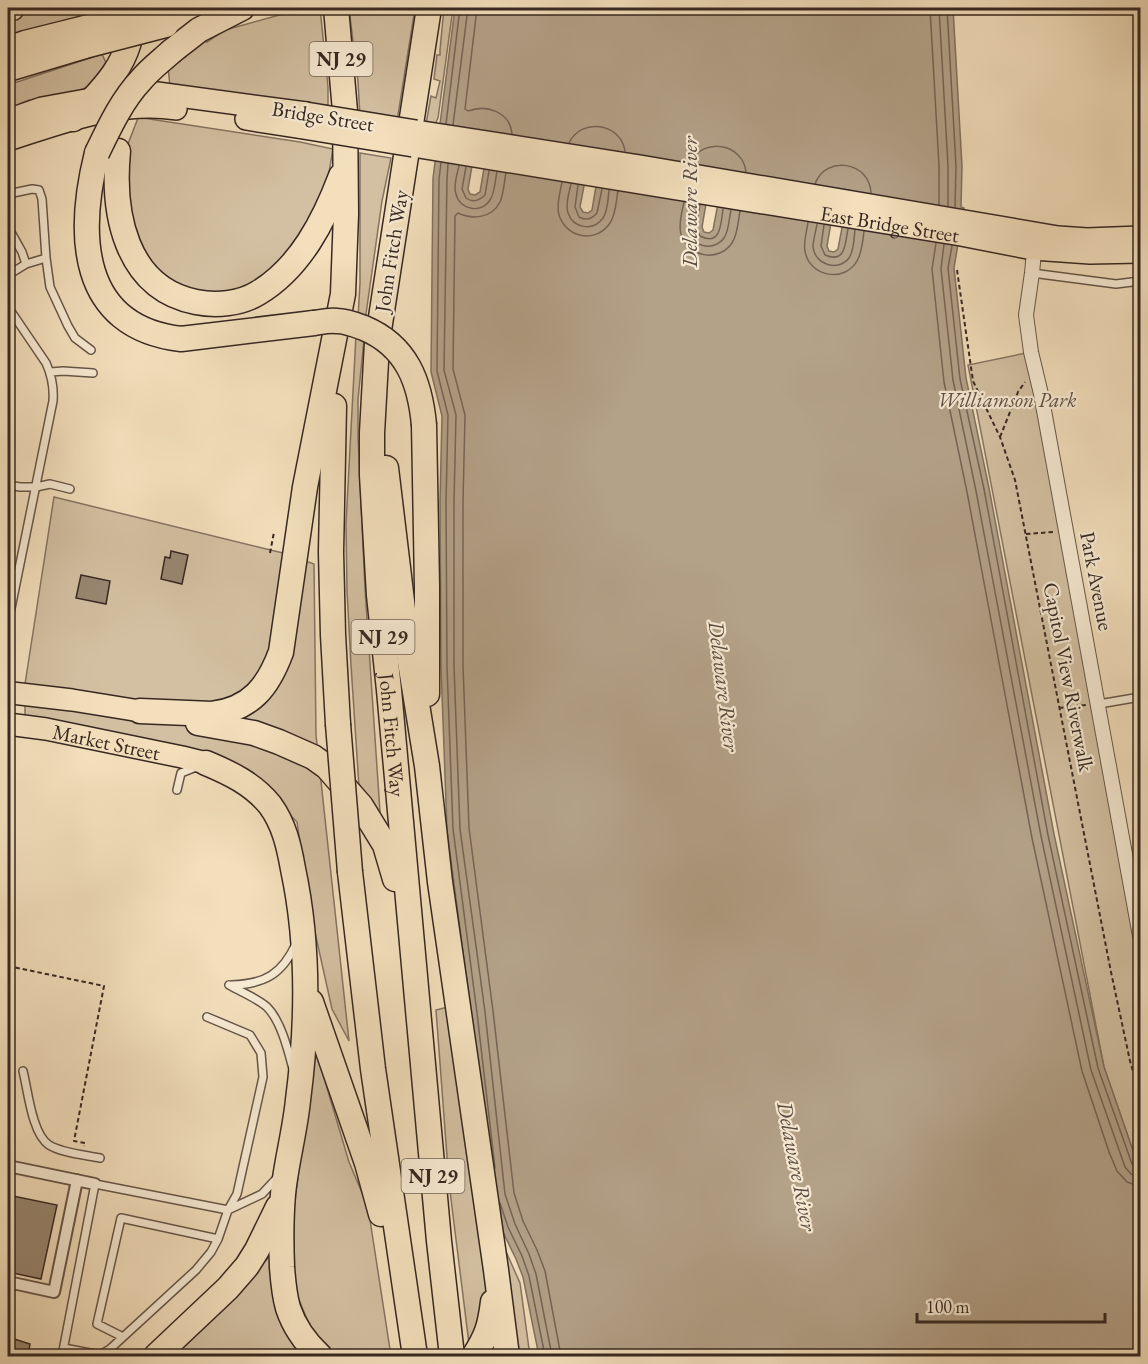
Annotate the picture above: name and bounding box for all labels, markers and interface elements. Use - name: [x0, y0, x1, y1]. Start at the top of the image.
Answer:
- road number: NJ 29: [310, 42, 372, 76]
- street label: Bridge Street: [270, 95, 376, 137]
- water label: Delaware River: [675, 135, 704, 269]
- street label: John Fitch Way: [368, 187, 414, 316]
- street label: East Bridge Street: [818, 199, 961, 248]
- park label: Williamson Park: [937, 386, 1077, 413]
- street label: Park Avenue: [1074, 529, 1120, 633]
- street label: Capitol View Riverwalk: [1037, 580, 1101, 775]
- water label: Delaware River: [701, 618, 747, 755]
- road number: NJ 29: [352, 620, 415, 654]
- street label: John Fitch Way: [374, 670, 412, 799]
- street label: Market Street: [50, 717, 163, 766]
- water label: Delaware River: [770, 1098, 824, 1235]
- road number: NJ 29: [402, 1159, 464, 1193]
- scale bar: [917, 1286, 1104, 1324]
- text: 100 m: [926, 1295, 970, 1318]

